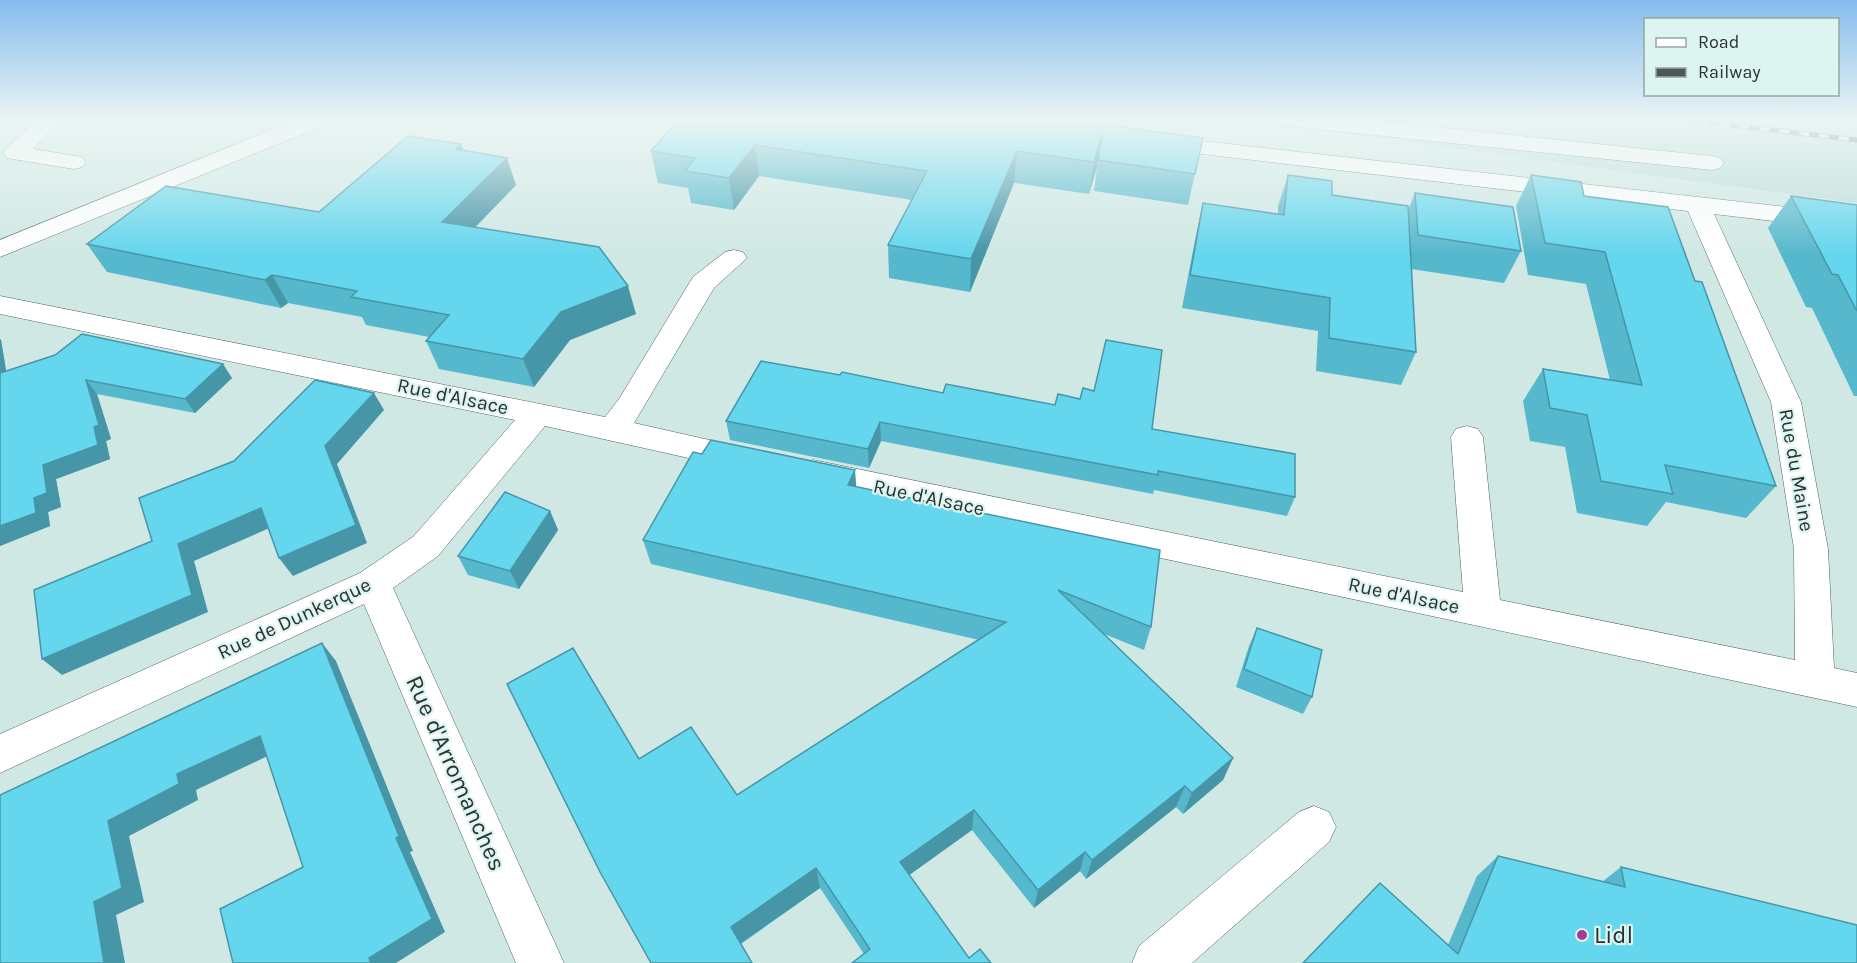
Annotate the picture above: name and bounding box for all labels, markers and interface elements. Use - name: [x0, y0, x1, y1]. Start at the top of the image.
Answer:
- legend: [1644, 18, 1839, 96]
- text: Road: [1698, 31, 1739, 53]
- text: Railway: [1698, 61, 1761, 83]
- street label: Rue d'Alsace: [395, 373, 511, 419]
- street label: Rue du Maine: [1774, 407, 1819, 533]
- street label: Rue d'Alsace: [871, 474, 987, 520]
- street label: Rue d'Alsace: [1346, 572, 1462, 618]
- street label: Rue de Dunkerque: [214, 573, 375, 664]
- street label: Rue d'Arromanches: [400, 671, 512, 875]
- place label: Lidl: [1594, 921, 1633, 949]
- marker: Lidl: [1575, 928, 1589, 942]

